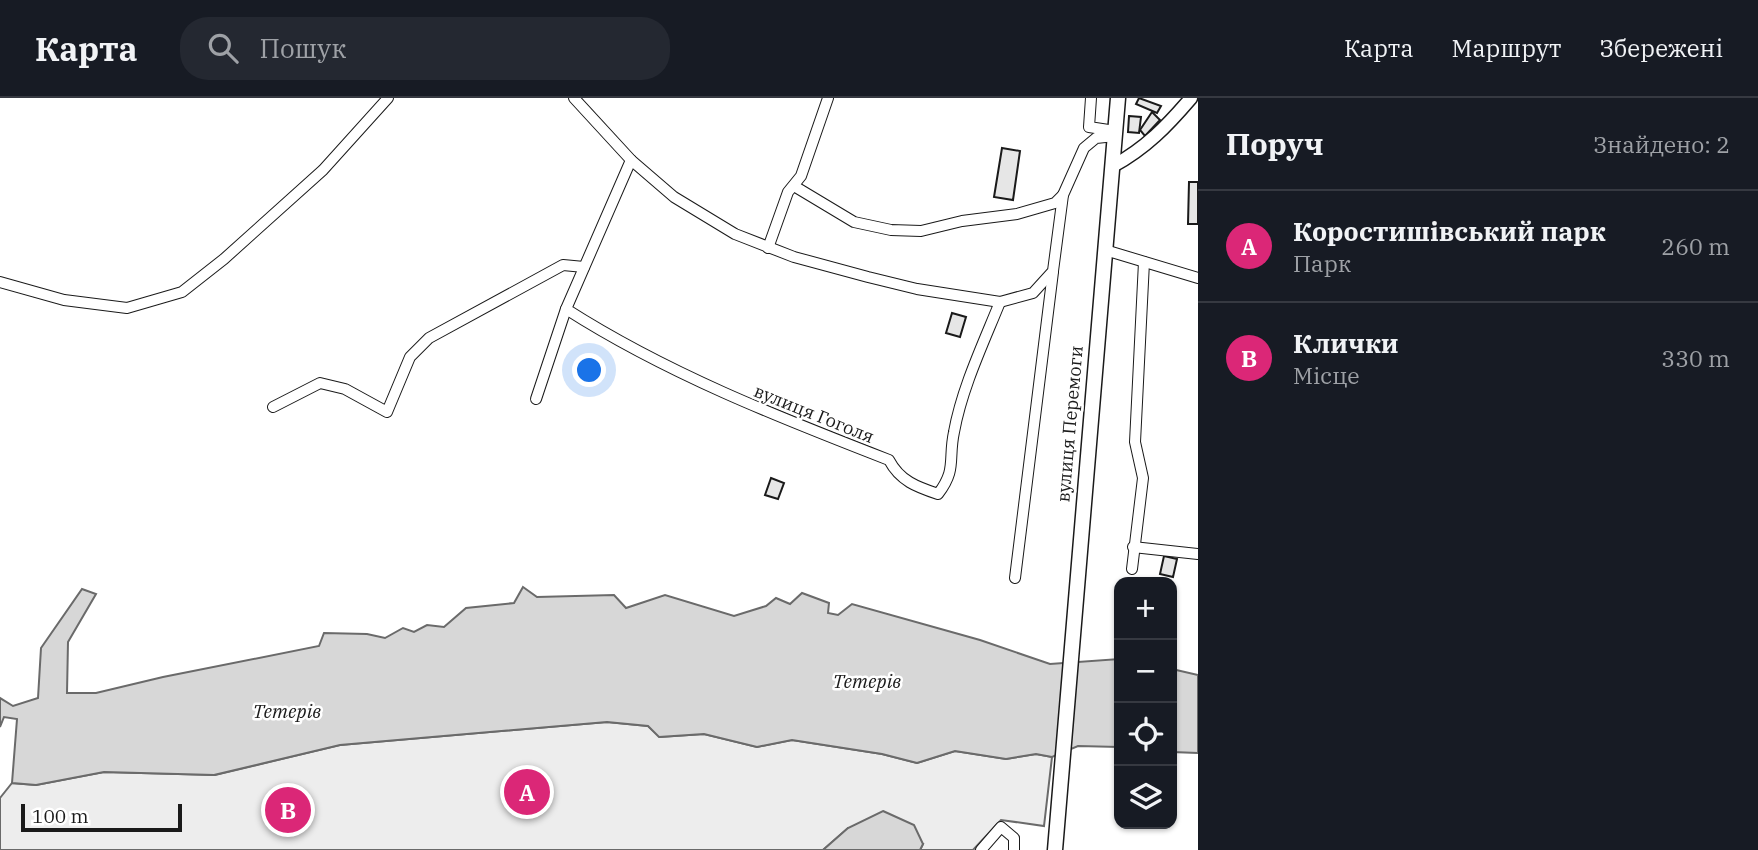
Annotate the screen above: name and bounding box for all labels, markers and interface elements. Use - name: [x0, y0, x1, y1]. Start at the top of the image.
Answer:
- search box: [180, 17, 670, 80]
- text: Карта: [35, 27, 138, 70]
- icon: search: [204, 29, 242, 67]
- text: Пошук: [260, 31, 346, 65]
- text: Карта: [1344, 32, 1414, 64]
- text: Маршрут: [1452, 32, 1561, 64]
- text: Збережені: [1599, 32, 1723, 64]
- text: Поруч: [1226, 124, 1323, 163]
- text: Знайдено: 2: [1593, 129, 1730, 159]
- text: Коростишівський парк: [1293, 214, 1606, 248]
- text: A: [1241, 231, 1257, 261]
- text: 260 m: [1661, 231, 1730, 261]
- text: Парк: [1293, 248, 1351, 278]
- text: Клички: [1293, 326, 1399, 360]
- text: B: [1241, 343, 1257, 373]
- text: 330 m: [1661, 343, 1730, 373]
- street label: вулиця Перемоги: [1051, 345, 1088, 503]
- your location: [572, 353, 606, 387]
- text: Місце: [1293, 360, 1360, 390]
- street label: вулиця Гоголя: [751, 379, 878, 448]
- map controls: [1114, 577, 1177, 829]
- button: +: [1114, 577, 1177, 640]
- button: −: [1114, 640, 1177, 703]
- water label: Тетерів: [833, 669, 901, 693]
- water label: Тетерів: [253, 699, 321, 723]
- button: locate: [1114, 703, 1177, 766]
- pin: A: [504, 766, 550, 818]
- button: layers: [1114, 766, 1177, 829]
- pin: B: [265, 784, 311, 836]
- scale bar: [21, 801, 182, 833]
- text: 100 m: [32, 804, 89, 828]

